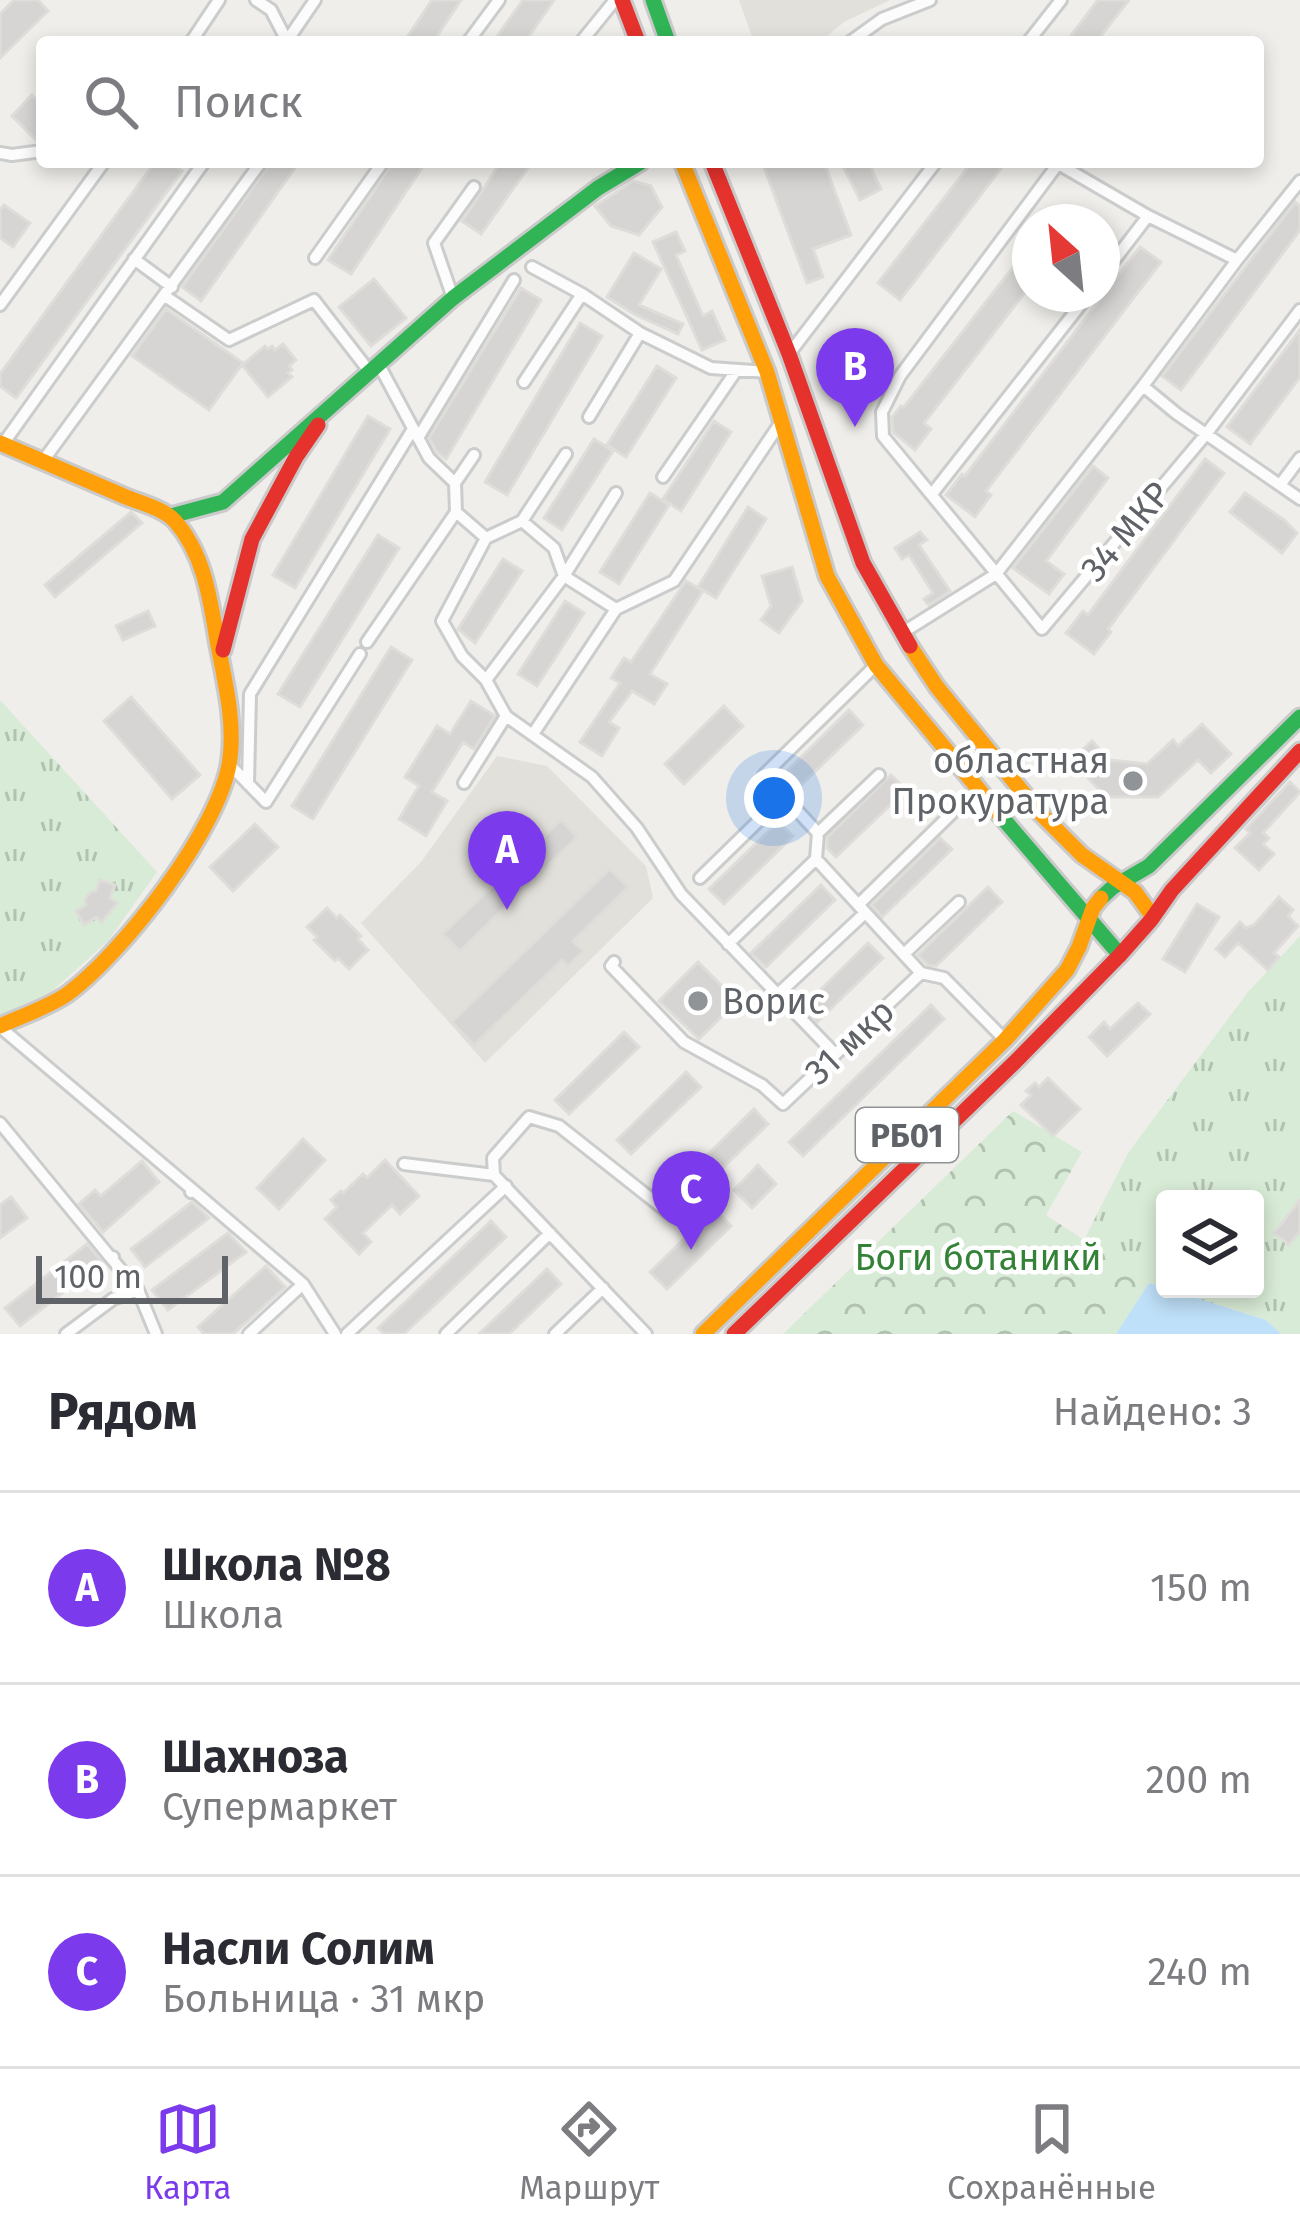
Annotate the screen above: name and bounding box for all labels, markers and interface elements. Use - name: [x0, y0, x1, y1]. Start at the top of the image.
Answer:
- search box: [36, 36, 1264, 168]
- icon: search: [78, 69, 144, 135]
- text: Поиск: [174, 75, 303, 129]
- north arrow: [1012, 204, 1120, 312]
- pin: B: [816, 328, 894, 427]
- street label: 34 МКР: [1071, 473, 1180, 590]
- place label: областная Прокуратура: [891, 739, 1109, 824]
- your location: [744, 768, 804, 828]
- marker: областная Прокуратура: [1120, 768, 1146, 794]
- pin: A: [468, 811, 546, 910]
- place label: Ворис: [722, 980, 825, 1024]
- marker: Ворис: [685, 988, 711, 1014]
- street label: 31 мкр: [796, 989, 904, 1094]
- road number: РБ01: [856, 1108, 958, 1162]
- pin: C: [652, 1151, 730, 1250]
- map controls: [1156, 1190, 1264, 1298]
- button: layers: [1156, 1190, 1264, 1298]
- park label: Боги ботаникй: [854, 1236, 1102, 1280]
- scale bar: [36, 1250, 228, 1303]
- text: 100 m: [54, 1257, 142, 1297]
- text: Рядом: [48, 1381, 197, 1443]
- text: Найдено: 3: [1053, 1389, 1252, 1435]
- text: Школа №8: [162, 1538, 391, 1592]
- text: A: [75, 1565, 99, 1611]
- text: 150 m: [1150, 1565, 1252, 1611]
- text: Школа: [162, 1592, 284, 1638]
- text: Шахноза: [162, 1730, 349, 1784]
- text: B: [75, 1757, 99, 1803]
- text: 200 m: [1145, 1757, 1252, 1803]
- text: Супермаркет: [162, 1784, 397, 1830]
- text: Насли Солим: [162, 1922, 434, 1976]
- text: C: [76, 1949, 98, 1995]
- text: 240 m: [1147, 1949, 1252, 1995]
- text: Больница · 31 мкр: [162, 1976, 485, 2022]
- tab: Карта: [144, 2096, 231, 2208]
- tab: Маршрут: [519, 2096, 659, 2208]
- tab: Сохранённые: [947, 2096, 1156, 2208]

